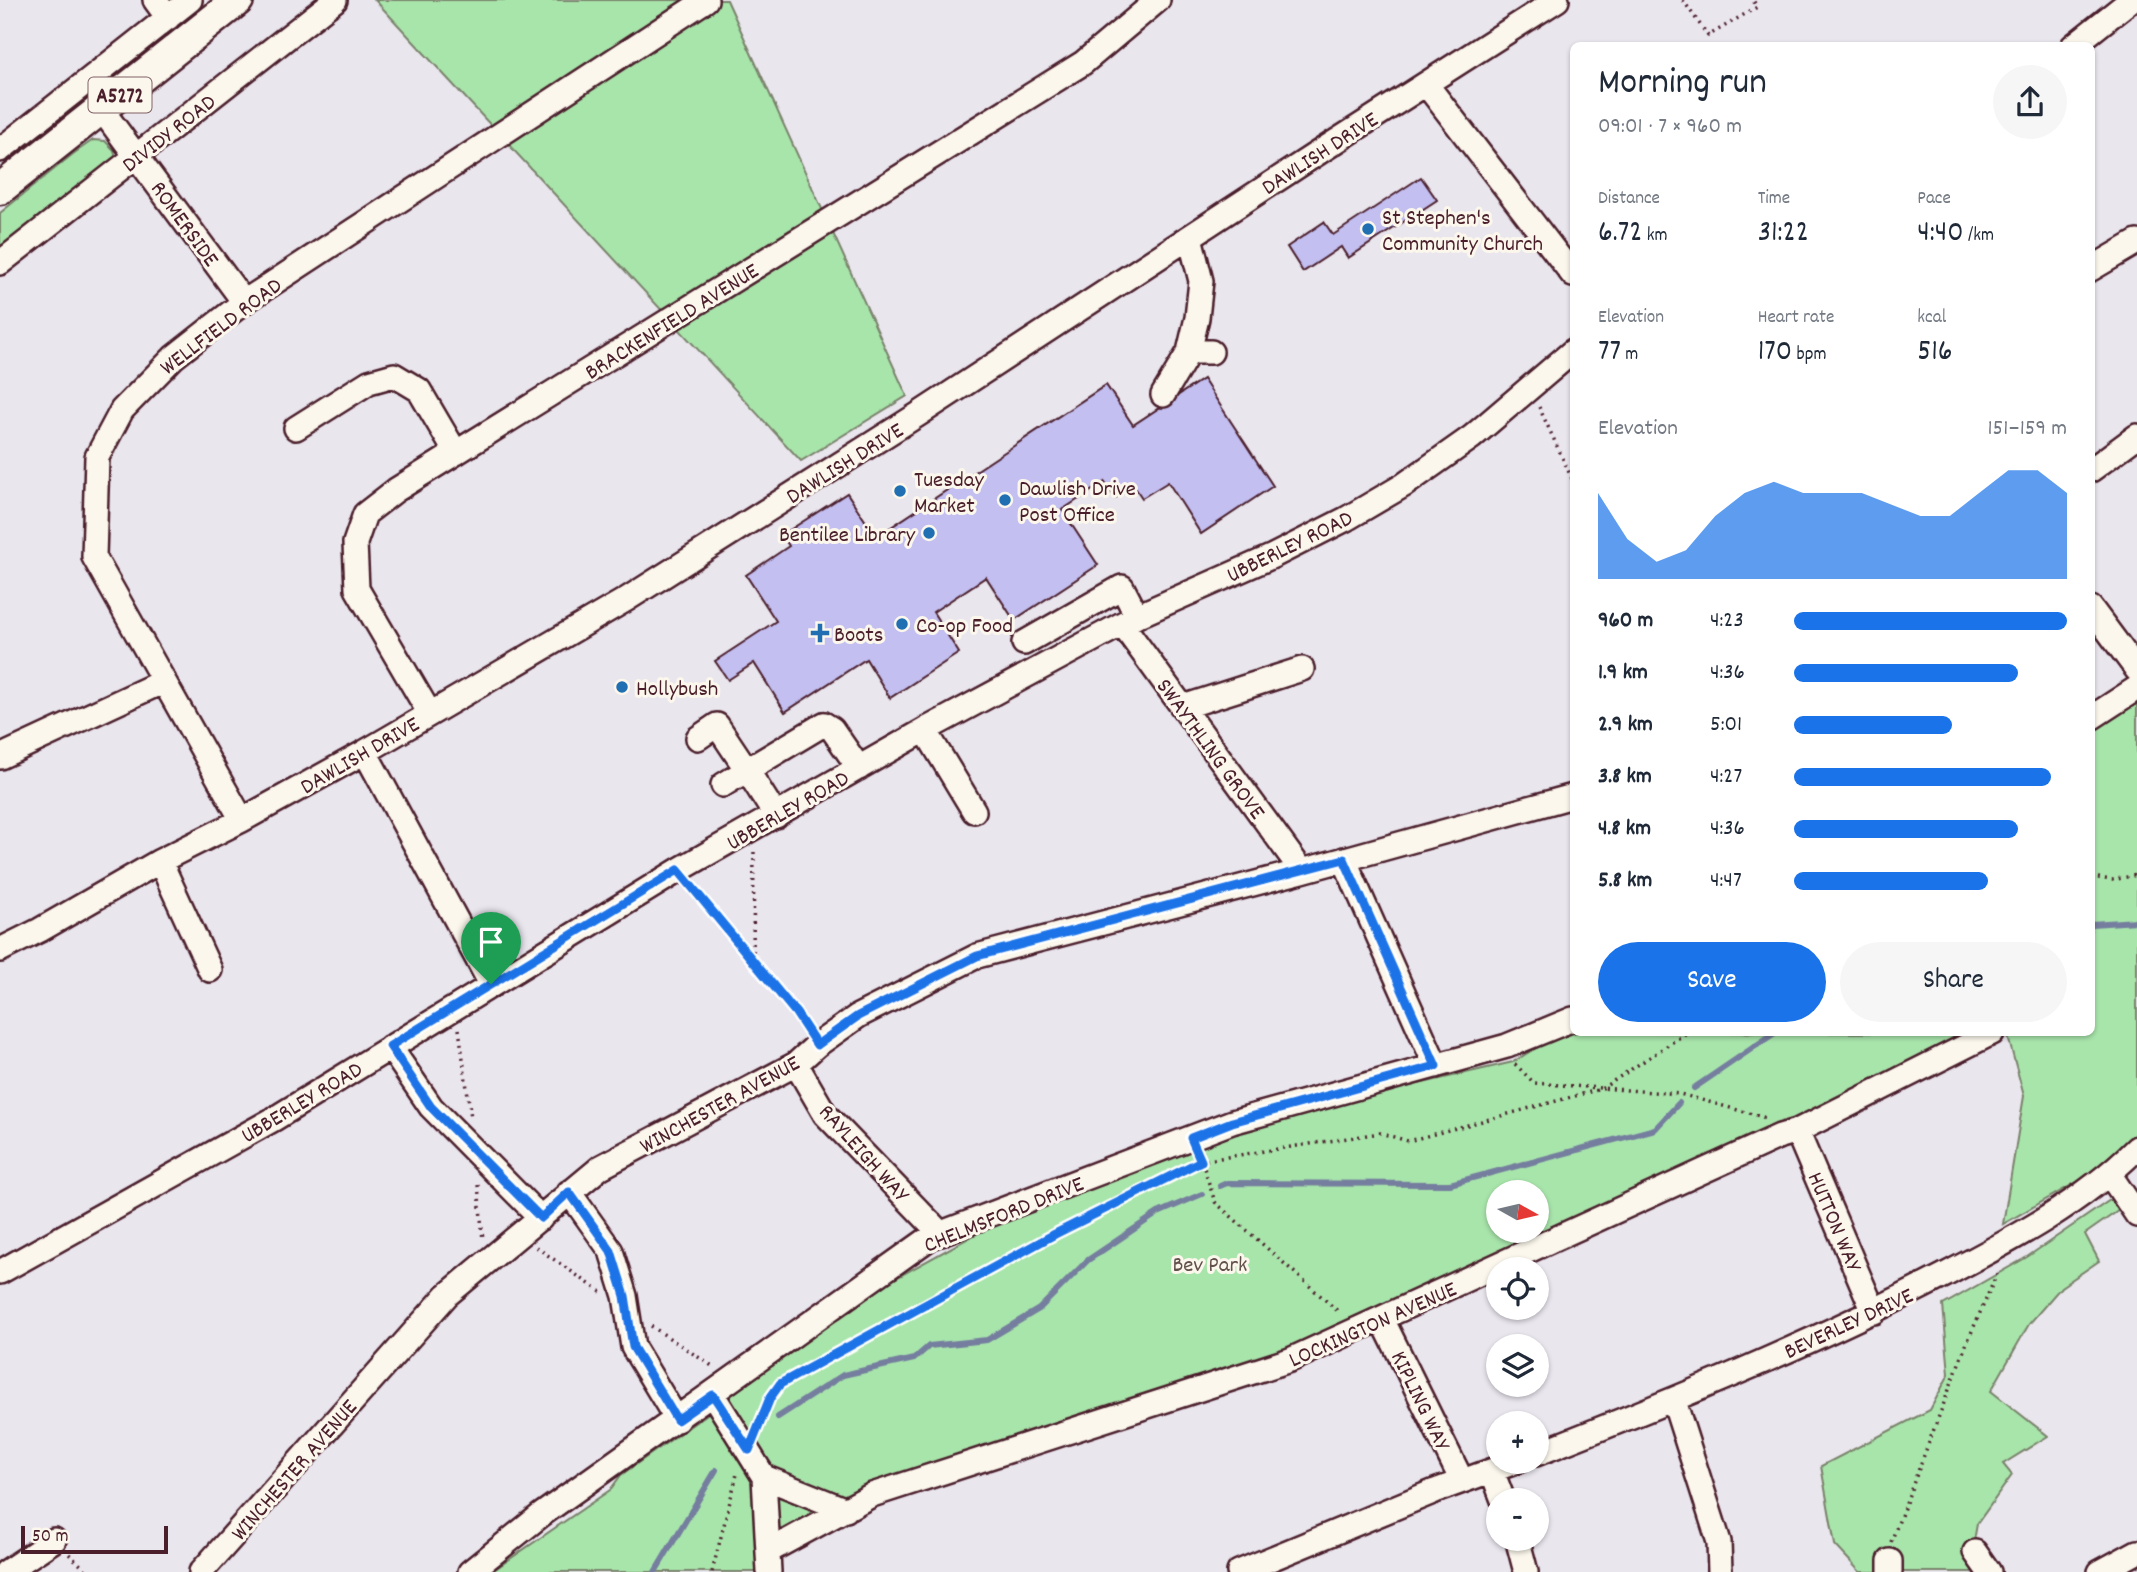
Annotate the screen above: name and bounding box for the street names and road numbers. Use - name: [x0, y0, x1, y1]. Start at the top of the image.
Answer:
- road number: A5272: [88, 78, 152, 112]
- street label: DIVIDY ROAD: [116, 87, 224, 182]
- street label: DAWLISH DRIVE: [1256, 105, 1386, 205]
- street label: ROMERSIDE: [141, 175, 226, 275]
- street label: BRACKENFIELD AVENUE: [579, 256, 767, 390]
- street label: WELLFIELD ROAD: [154, 271, 290, 385]
- street label: DAWLISH DRIVE: [781, 415, 911, 514]
- street label: UBBERLEY ROAD: [1222, 503, 1359, 593]
- street label: SWAYTHLING GROVE: [1147, 673, 1272, 828]
- street label: DAWLISH DRIVE: [295, 709, 427, 805]
- street label: UBBERLEY ROAD: [721, 763, 856, 861]
- street label: WINCHESTER AVENUE: [635, 1048, 807, 1164]
- street label: UBBERLEY ROAD: [236, 1055, 370, 1153]
- street label: RAYLEIGH WAY: [809, 1098, 916, 1211]
- street label: HUTTON WAY: [1797, 1167, 1869, 1278]
- street label: CHELMSFORD DRIVE: [919, 1169, 1090, 1263]
- street label: LOCKINGTON AVENUE: [1284, 1274, 1463, 1378]
- street label: BEVERLEY DRIVE: [1779, 1281, 1920, 1370]
- street label: KIPLING WAY: [1381, 1346, 1457, 1457]
- street label: WINCHESTER AVENUE: [225, 1393, 367, 1549]

